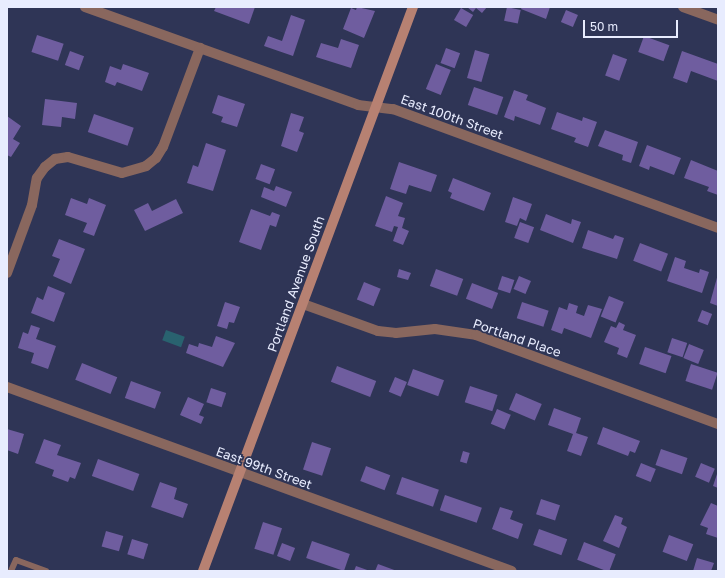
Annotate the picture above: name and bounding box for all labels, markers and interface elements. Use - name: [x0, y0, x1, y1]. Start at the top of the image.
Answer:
- scale bar: [585, 12, 680, 38]
- text: 50 m: [590, 19, 618, 34]
- street label: East 100th Street: [399, 91, 505, 143]
- street label: Portland Avenue South: [264, 214, 328, 354]
- street label: Portland Place: [471, 316, 563, 360]
- street label: East 99th Street: [214, 443, 314, 493]

